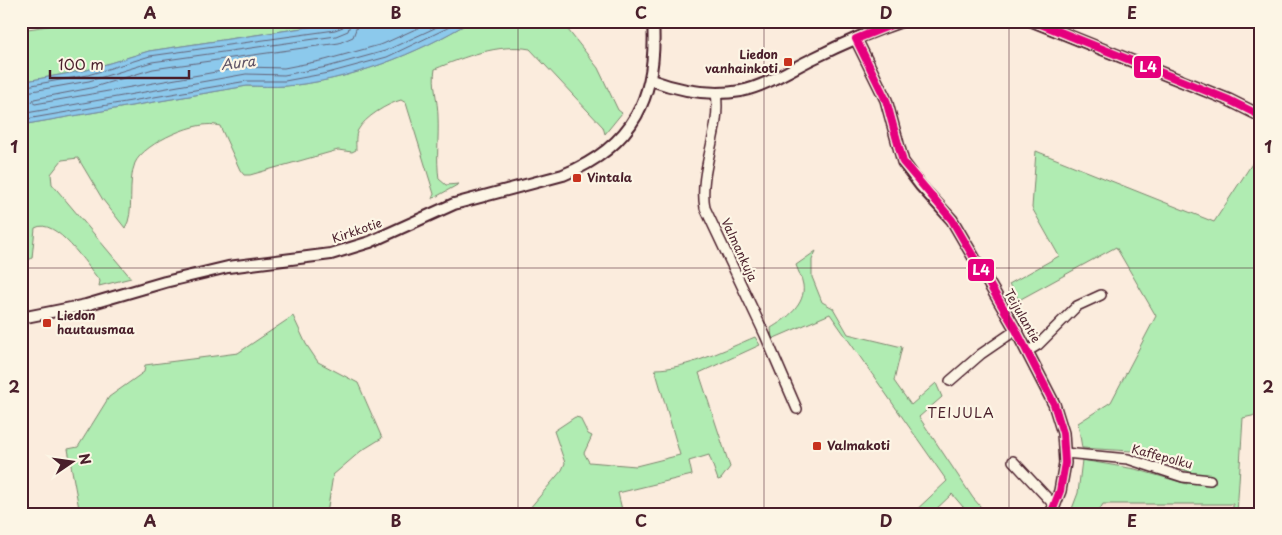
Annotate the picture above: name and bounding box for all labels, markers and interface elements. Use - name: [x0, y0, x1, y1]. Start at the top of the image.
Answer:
- text: A: [144, 0, 157, 24]
- text: B: [391, 0, 402, 24]
- text: C: [635, 0, 647, 24]
- text: D: [880, 0, 892, 24]
- text: E: [1127, 0, 1137, 24]
- place label: Liedon vanhainkoti: [705, 45, 778, 77]
- scale bar: [50, 48, 189, 80]
- water label: Aura: [220, 50, 257, 75]
- text: 100 m: [58, 52, 104, 75]
- line badge: L4: [1133, 55, 1162, 79]
- marker: Liedon vanhainkoti: [782, 56, 794, 68]
- text: L4: [1139, 56, 1157, 77]
- text: 1: [10, 134, 18, 158]
- text: 1: [1264, 134, 1272, 158]
- place label: Vintala: [587, 168, 633, 186]
- marker: Vintala: [571, 172, 583, 184]
- street label: Kirkkotie: [329, 213, 384, 247]
- street label: Valmankuja: [717, 215, 763, 285]
- line badge: L4: [967, 258, 995, 282]
- text: L4: [972, 259, 990, 280]
- street label: Teijulantie: [1000, 285, 1046, 346]
- place label: Liedon hautausmaa: [57, 306, 135, 338]
- marker: Liedon hautausmaa: [41, 317, 53, 329]
- text: 2: [8, 374, 20, 398]
- text: 2: [1262, 374, 1274, 398]
- district label: TEIJULA: [927, 402, 995, 423]
- place label: Valmakoti: [827, 436, 890, 454]
- north arrow: [48, 438, 98, 488]
- street label: Kaffepolku: [1130, 439, 1195, 473]
- marker: Valmakoti: [811, 440, 823, 452]
- text: N: [74, 451, 97, 467]
- text: A: [144, 508, 157, 532]
- text: B: [391, 508, 402, 532]
- text: C: [635, 508, 647, 532]
- text: D: [880, 508, 892, 532]
- text: E: [1127, 508, 1137, 532]

